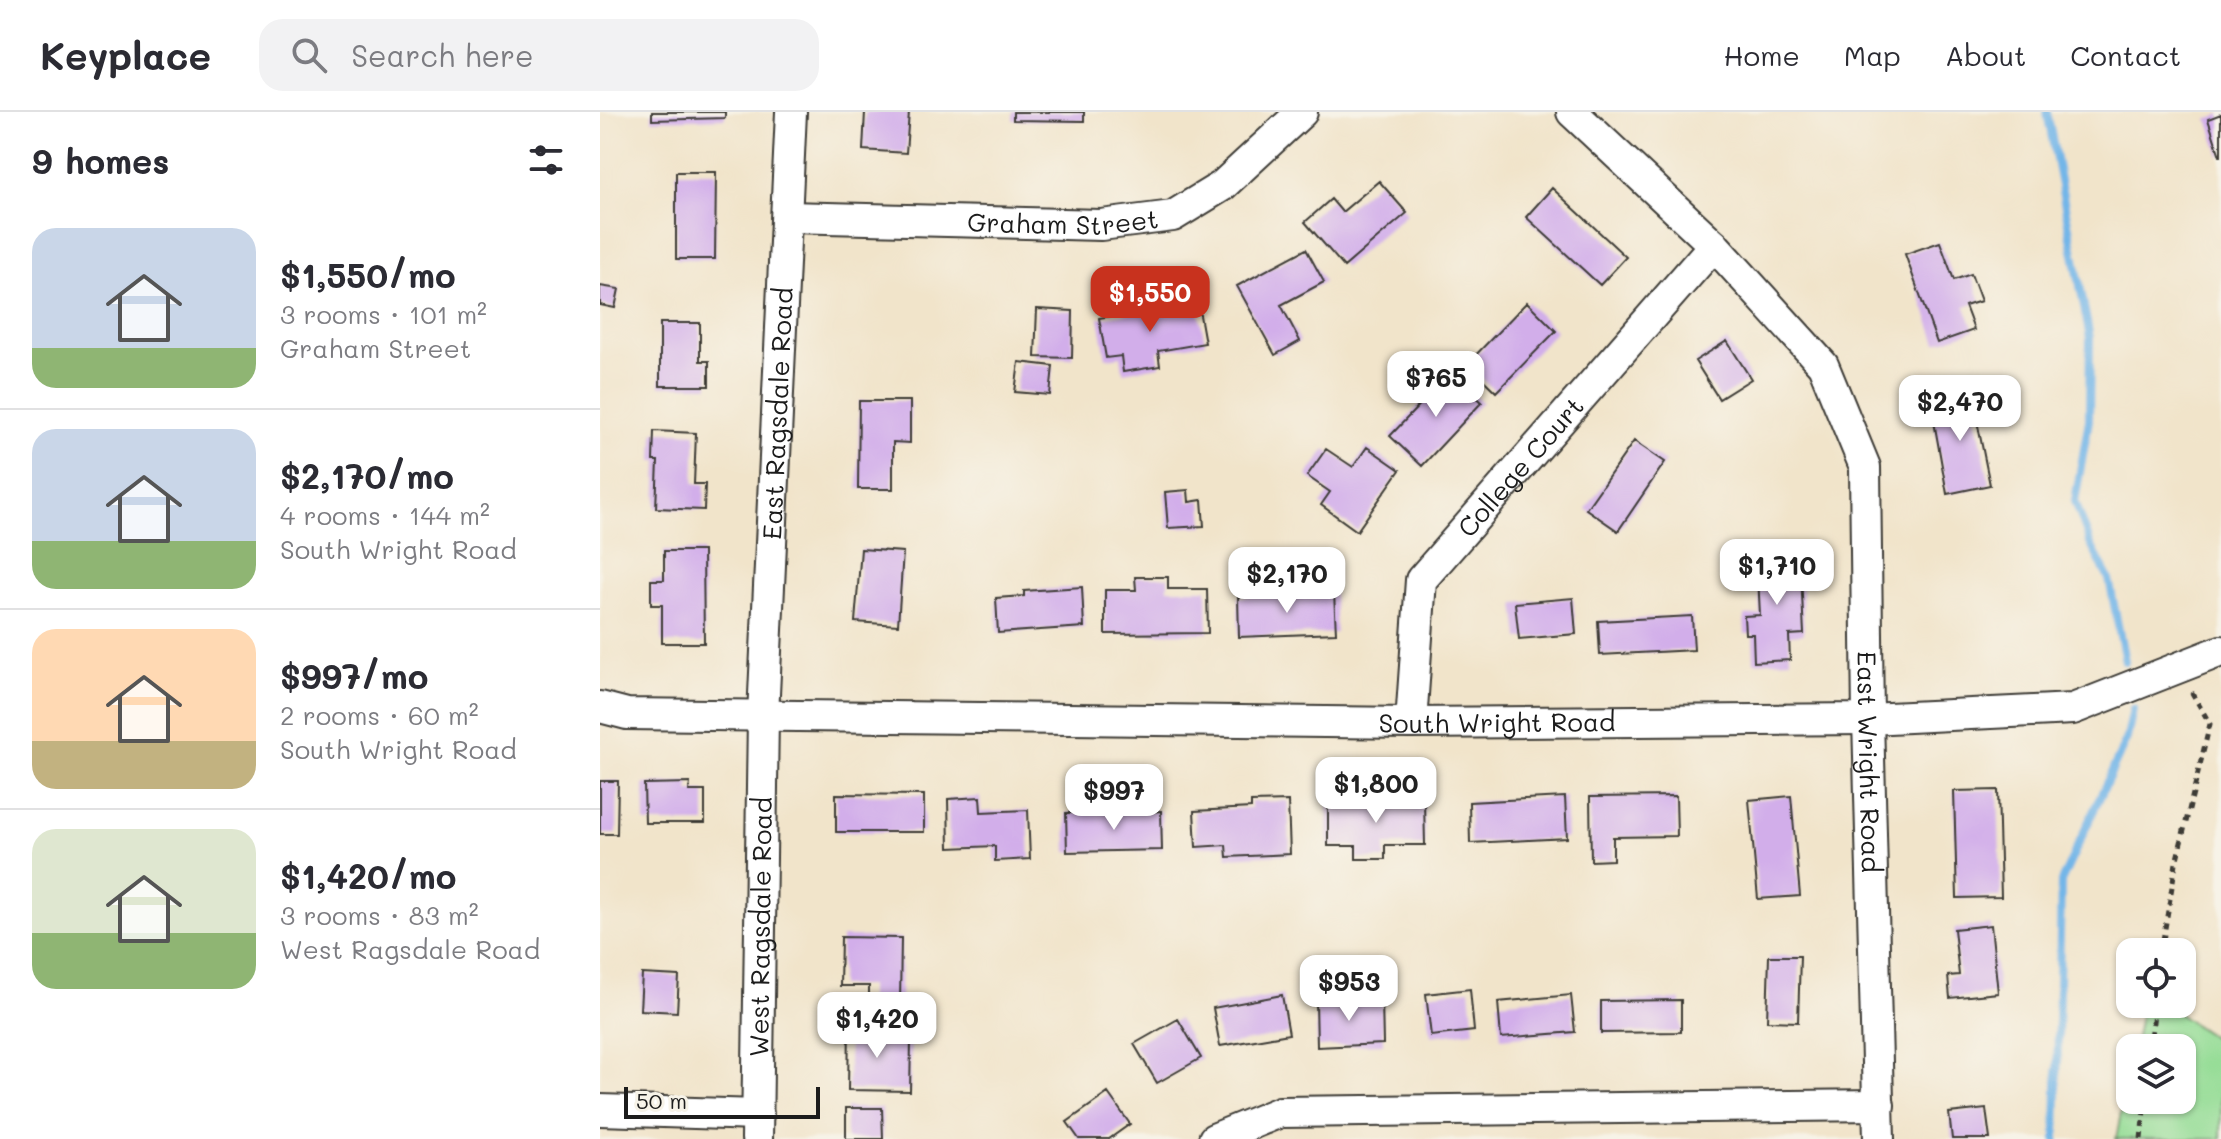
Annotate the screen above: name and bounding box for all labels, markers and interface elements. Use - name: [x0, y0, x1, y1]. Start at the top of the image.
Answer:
- search box: [259, 19, 819, 91]
- text: Keyplace: [40, 30, 211, 80]
- icon: search: [287, 33, 331, 77]
- text: Search here: [351, 35, 534, 75]
- text: Home: [1724, 37, 1800, 73]
- text: Map: [1844, 37, 1901, 73]
- text: About: [1945, 37, 2026, 73]
- text: Contact: [2070, 37, 2181, 73]
- text: 9 homes: [32, 138, 169, 183]
- icon: filters: [524, 138, 568, 182]
- street label: Graham Street: [967, 201, 1160, 242]
- text: $1,550/mo: [280, 252, 456, 297]
- icon: home: [96, 260, 192, 356]
- pin: $1,550: [1085, 266, 1215, 334]
- text: $1,550: [1109, 275, 1191, 309]
- street label: East Ragsdale Road: [754, 286, 800, 540]
- text: 3 rooms · 101 m²: [280, 297, 487, 331]
- text: Graham Street: [280, 331, 471, 365]
- pin: $765: [1389, 351, 1483, 419]
- text: $765: [1405, 360, 1467, 394]
- pin: $2,470: [1895, 375, 2025, 443]
- text: $2,470: [1917, 384, 2003, 418]
- street label: College Court: [1450, 389, 1591, 544]
- text: $2,170/mo: [280, 453, 454, 498]
- icon: home: [96, 461, 192, 557]
- text: 4 rooms · 144 m²: [280, 498, 490, 532]
- text: South Wright Road: [280, 532, 517, 566]
- pin: $1,710: [1712, 539, 1842, 607]
- pin: $2,170: [1222, 547, 1352, 615]
- text: $1,710: [1738, 548, 1816, 582]
- text: $2,170: [1246, 556, 1328, 590]
- street label: East Wright Road: [1850, 651, 1889, 873]
- text: $997/mo: [280, 653, 428, 698]
- icon: home: [96, 661, 192, 757]
- text: 2 rooms · 60 m²: [280, 698, 479, 732]
- street label: South Wright Road: [1378, 704, 1616, 740]
- text: South Wright Road: [280, 732, 517, 766]
- pin: $1,800: [1311, 757, 1441, 825]
- pin: $997: [1067, 764, 1161, 832]
- text: $1,800: [1333, 766, 1419, 800]
- text: $997: [1083, 773, 1145, 807]
- street label: West Ragsdale Road: [741, 797, 779, 1057]
- text: $1,420/mo: [280, 853, 456, 898]
- icon: home: [96, 861, 192, 957]
- text: 3 rooms · 83 m²: [280, 898, 479, 932]
- text: West Ragsdale Road: [280, 932, 540, 966]
- map controls: [2116, 938, 2196, 1114]
- button: locate: [2116, 938, 2196, 1018]
- pin: $953: [1302, 955, 1396, 1023]
- text: $953: [1318, 964, 1380, 998]
- pin: $1,420: [812, 992, 942, 1060]
- text: $1,420: [835, 1001, 919, 1035]
- button: layers: [2116, 1034, 2196, 1114]
- scale bar: [624, 1083, 820, 1119]
- text: 50 m: [636, 1086, 687, 1115]

